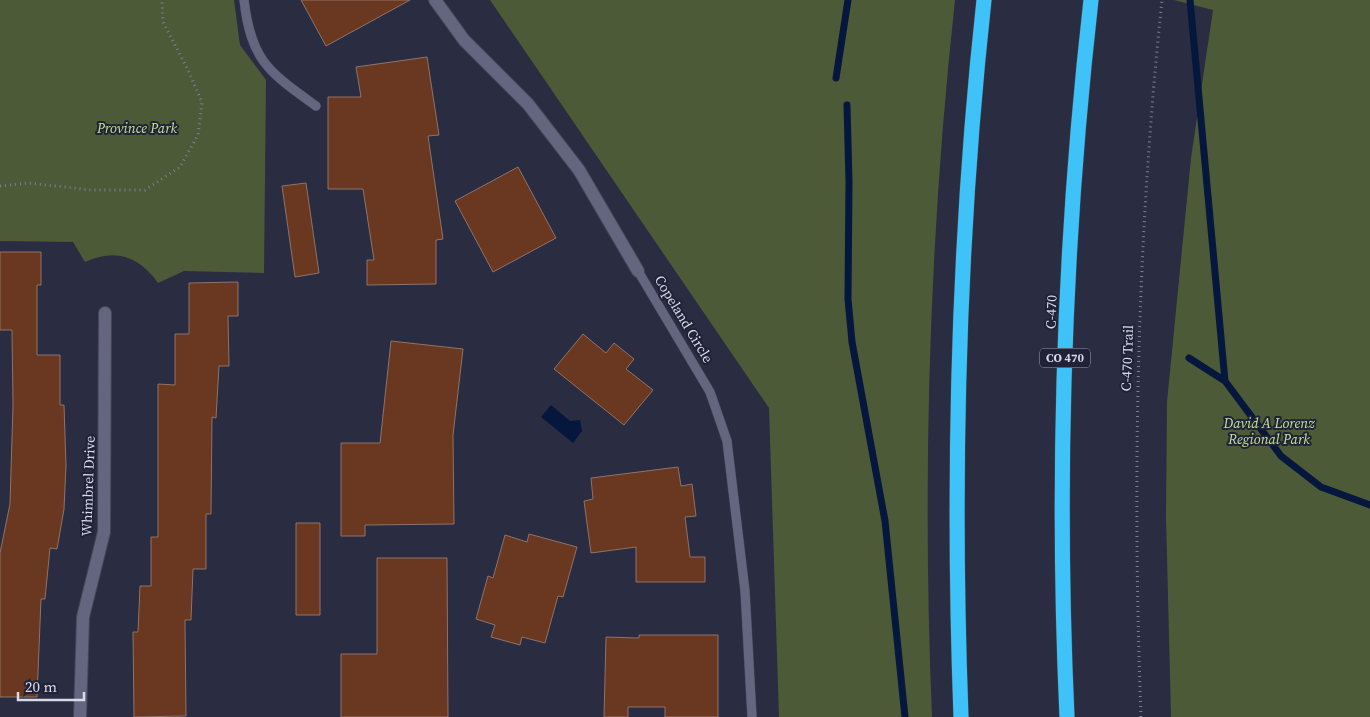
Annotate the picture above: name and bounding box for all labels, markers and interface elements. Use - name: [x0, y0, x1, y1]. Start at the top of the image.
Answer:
- park label: Province Park: [96, 118, 177, 138]
- street label: Copeland Circle: [650, 271, 718, 367]
- street label: C-470: [1040, 295, 1062, 329]
- street label: C-470 Trail: [1116, 324, 1138, 392]
- road number: CO 470: [1040, 348, 1090, 368]
- park label: David A Lorenz Regional Park: [1222, 413, 1315, 449]
- street label: Whimbrel Drive: [76, 435, 100, 537]
- scale bar: [18, 670, 84, 702]
- text: 20 m: [25, 676, 57, 697]

